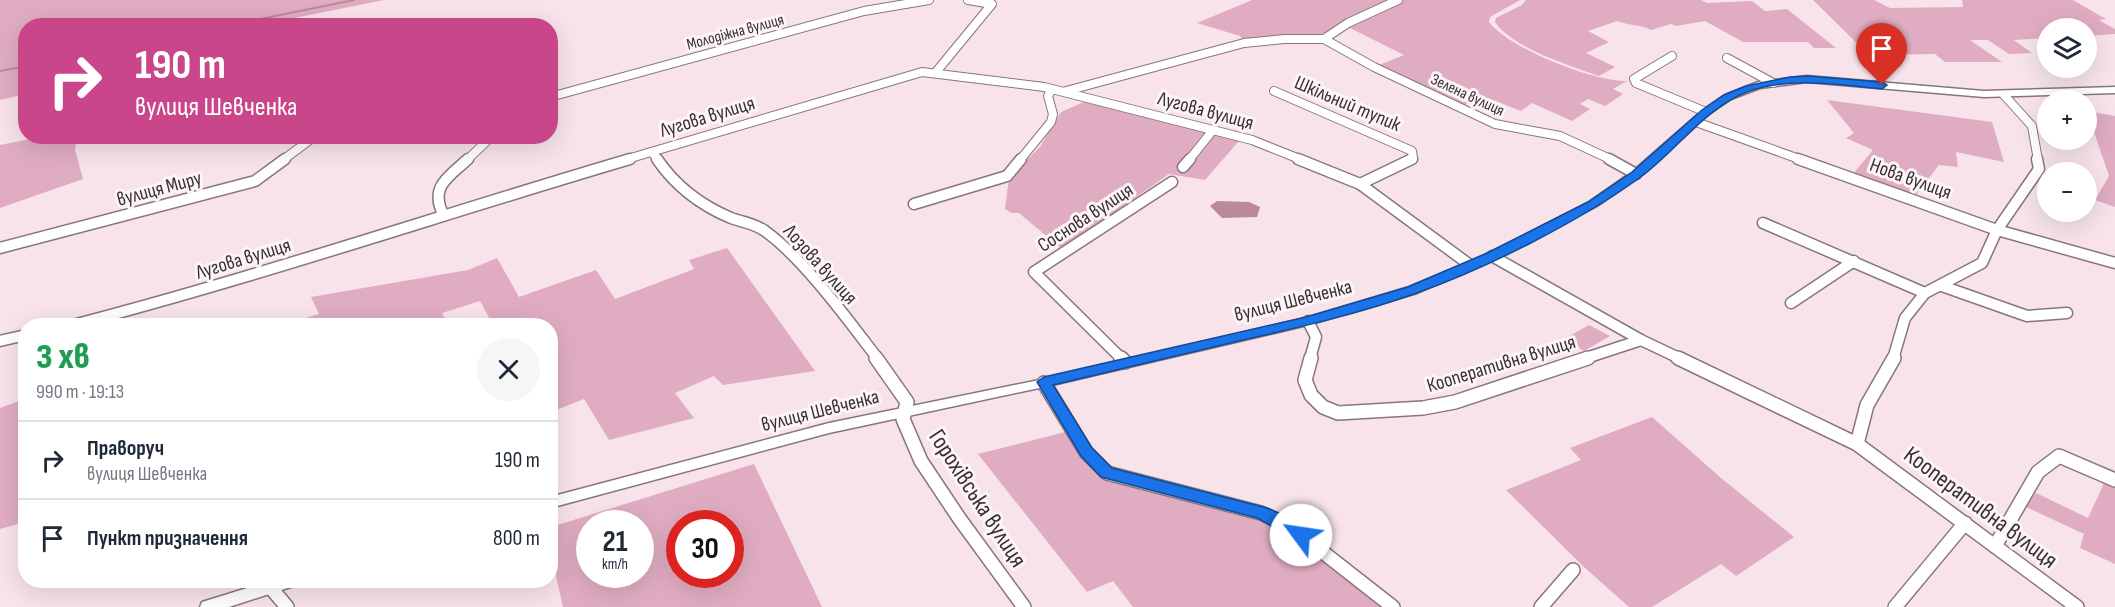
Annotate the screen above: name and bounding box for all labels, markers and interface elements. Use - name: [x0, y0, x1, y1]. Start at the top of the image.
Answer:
- street label: Молодіжна вулиця: [685, 10, 786, 55]
- map controls: [2037, 18, 2097, 222]
- button: layers: [2037, 18, 2097, 78]
- pin: [1856, 23, 1907, 85]
- icon: arrive: [1865, 32, 1898, 65]
- text: 190 m: [135, 40, 226, 91]
- icon: right: [36, 42, 114, 120]
- street label: Зелена вулиця: [1428, 70, 1507, 121]
- street label: Шкільний тупик: [1291, 71, 1405, 137]
- street label: Лугова вулиця: [1154, 86, 1256, 135]
- button: +: [2037, 90, 2097, 150]
- text: вулиця Шевченка: [135, 91, 297, 123]
- street label: Лугова вулиця: [656, 91, 758, 143]
- street label: Нова вулиця: [1867, 153, 1955, 205]
- button: −: [2037, 162, 2097, 222]
- street label: вулиця Миру: [114, 166, 205, 212]
- street label: Соснова вулиця: [1033, 178, 1138, 258]
- street label: Лозова вулиця: [777, 219, 862, 310]
- street label: Лугова вулиця: [192, 233, 294, 285]
- street label: вулиця Шевченка: [1232, 275, 1355, 327]
- street label: Кооперативна вулиця: [1424, 330, 1579, 398]
- text: 3 хв: [36, 336, 90, 379]
- button: close: [477, 338, 540, 401]
- text: 990 m · 19:13: [36, 380, 124, 404]
- street label: вулиця Шевченка: [759, 385, 882, 437]
- street label: Горохівська вулиця: [922, 424, 1033, 573]
- text: Праворуч: [87, 435, 164, 462]
- street label: Кооперативна вулиця: [1898, 440, 2063, 575]
- icon: right: [36, 444, 69, 477]
- text: 190 m: [495, 447, 540, 474]
- text: вулиця Шевченка: [87, 462, 207, 486]
- position arrow: [1269, 503, 1333, 567]
- speed limit sign: 30: [666, 510, 744, 588]
- icon: arrive: [36, 522, 69, 555]
- text: 21: [603, 524, 627, 560]
- text: Пункт призначення: [87, 525, 248, 552]
- text: 800 m: [493, 525, 540, 552]
- text: km/h: [602, 555, 628, 574]

